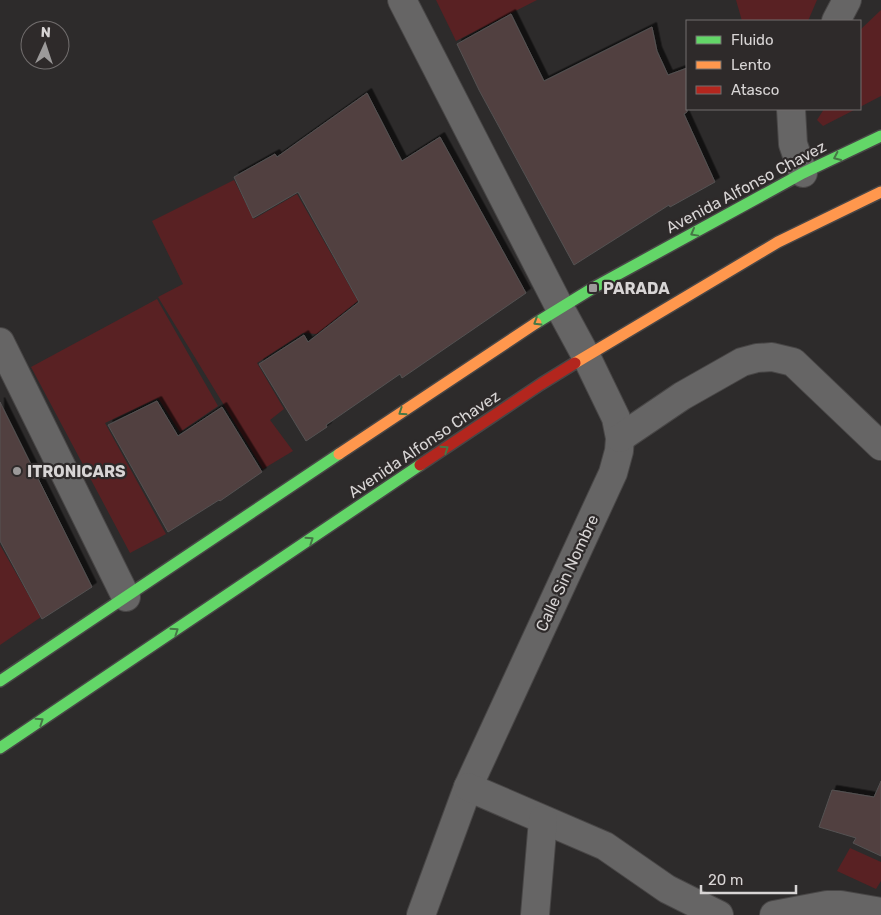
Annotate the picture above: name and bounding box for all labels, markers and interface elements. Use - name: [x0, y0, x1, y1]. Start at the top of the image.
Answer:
- north arrow: [20, 20, 70, 70]
- legend: [686, 20, 861, 110]
- text: N: [40, 24, 51, 41]
- text: Fluido: [731, 31, 774, 49]
- text: Lento: [731, 56, 771, 74]
- text: Atasco: [731, 81, 779, 99]
- street label: Avenida Alfonso Chavez: [663, 137, 829, 237]
- one-way arrow: [833, 150, 842, 161]
- one-way arrow: [690, 227, 699, 237]
- place label: PARADA: [603, 279, 670, 298]
- marker: PARADA: [587, 282, 599, 294]
- one-way arrow: [534, 316, 543, 326]
- street label: Avenida Alfonso Chavez: [345, 386, 503, 502]
- one-way arrow: [398, 406, 408, 415]
- one-way arrow: [439, 446, 449, 455]
- place label: ITRONICARS: [27, 462, 126, 481]
- marker: ITRONICARS: [11, 465, 23, 477]
- street label: Calle Sin Nombre: [532, 512, 602, 634]
- one-way arrow: [304, 537, 314, 546]
- one-way arrow: [170, 627, 179, 637]
- one-way arrow: [35, 718, 44, 727]
- scale bar: [701, 862, 796, 894]
- text: 20 m: [708, 871, 743, 889]

